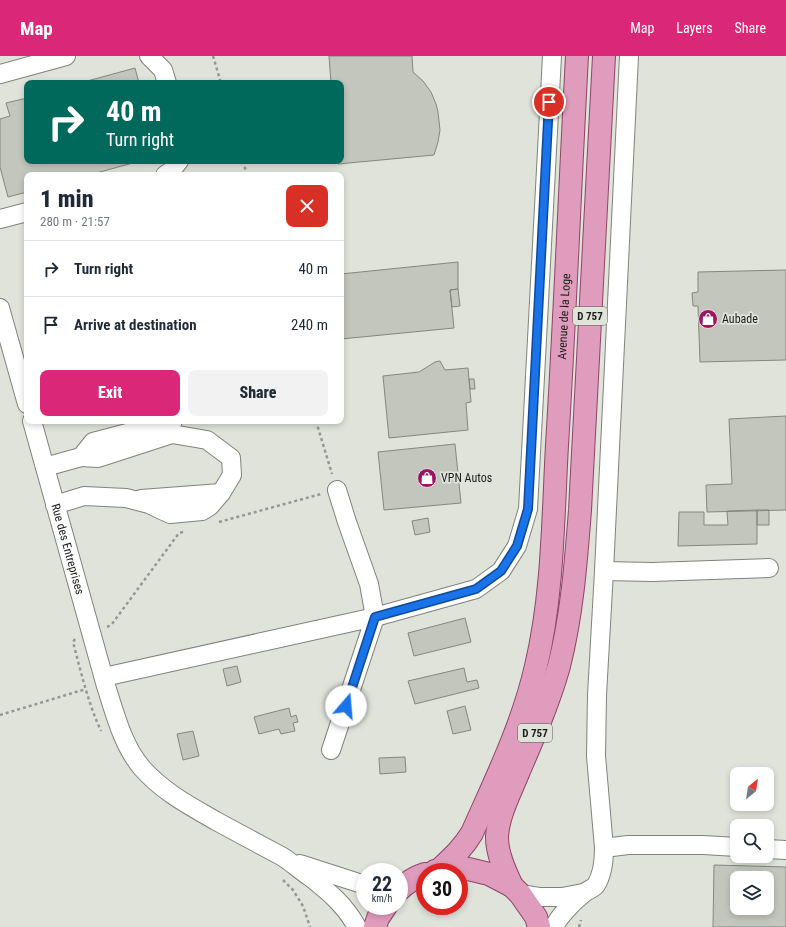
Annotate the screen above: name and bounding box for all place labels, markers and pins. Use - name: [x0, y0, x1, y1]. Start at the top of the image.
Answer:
- pin: [532, 85, 566, 119]
- shop icon: Aubade: [697, 308, 719, 330]
- place label: Aubade: [722, 312, 758, 326]
- shop icon: VPN Autos: [416, 467, 438, 489]
- place label: VPN Autos: [441, 471, 492, 485]

